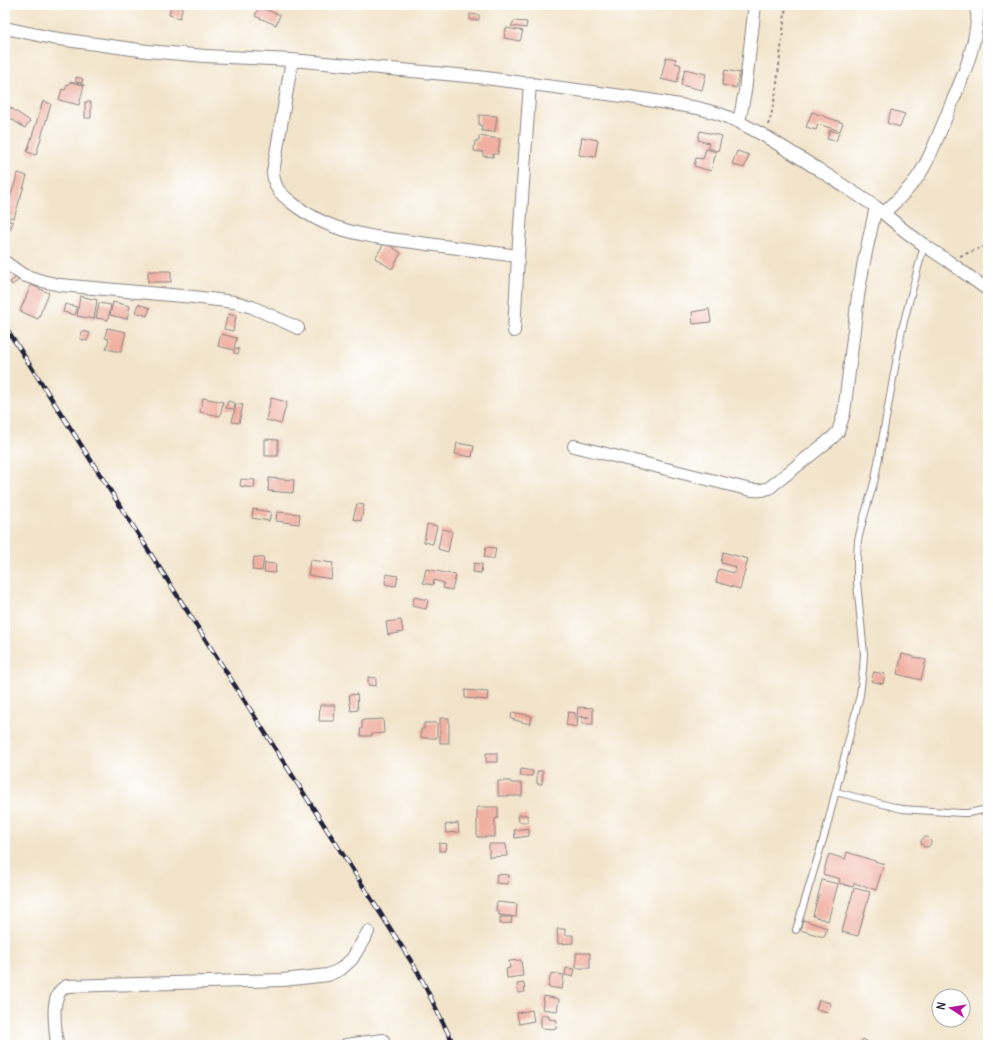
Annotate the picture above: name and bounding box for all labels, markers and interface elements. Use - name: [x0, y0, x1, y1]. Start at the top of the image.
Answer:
- north arrow: [931, 988, 971, 1028]
- text: N: [934, 1001, 949, 1011]

